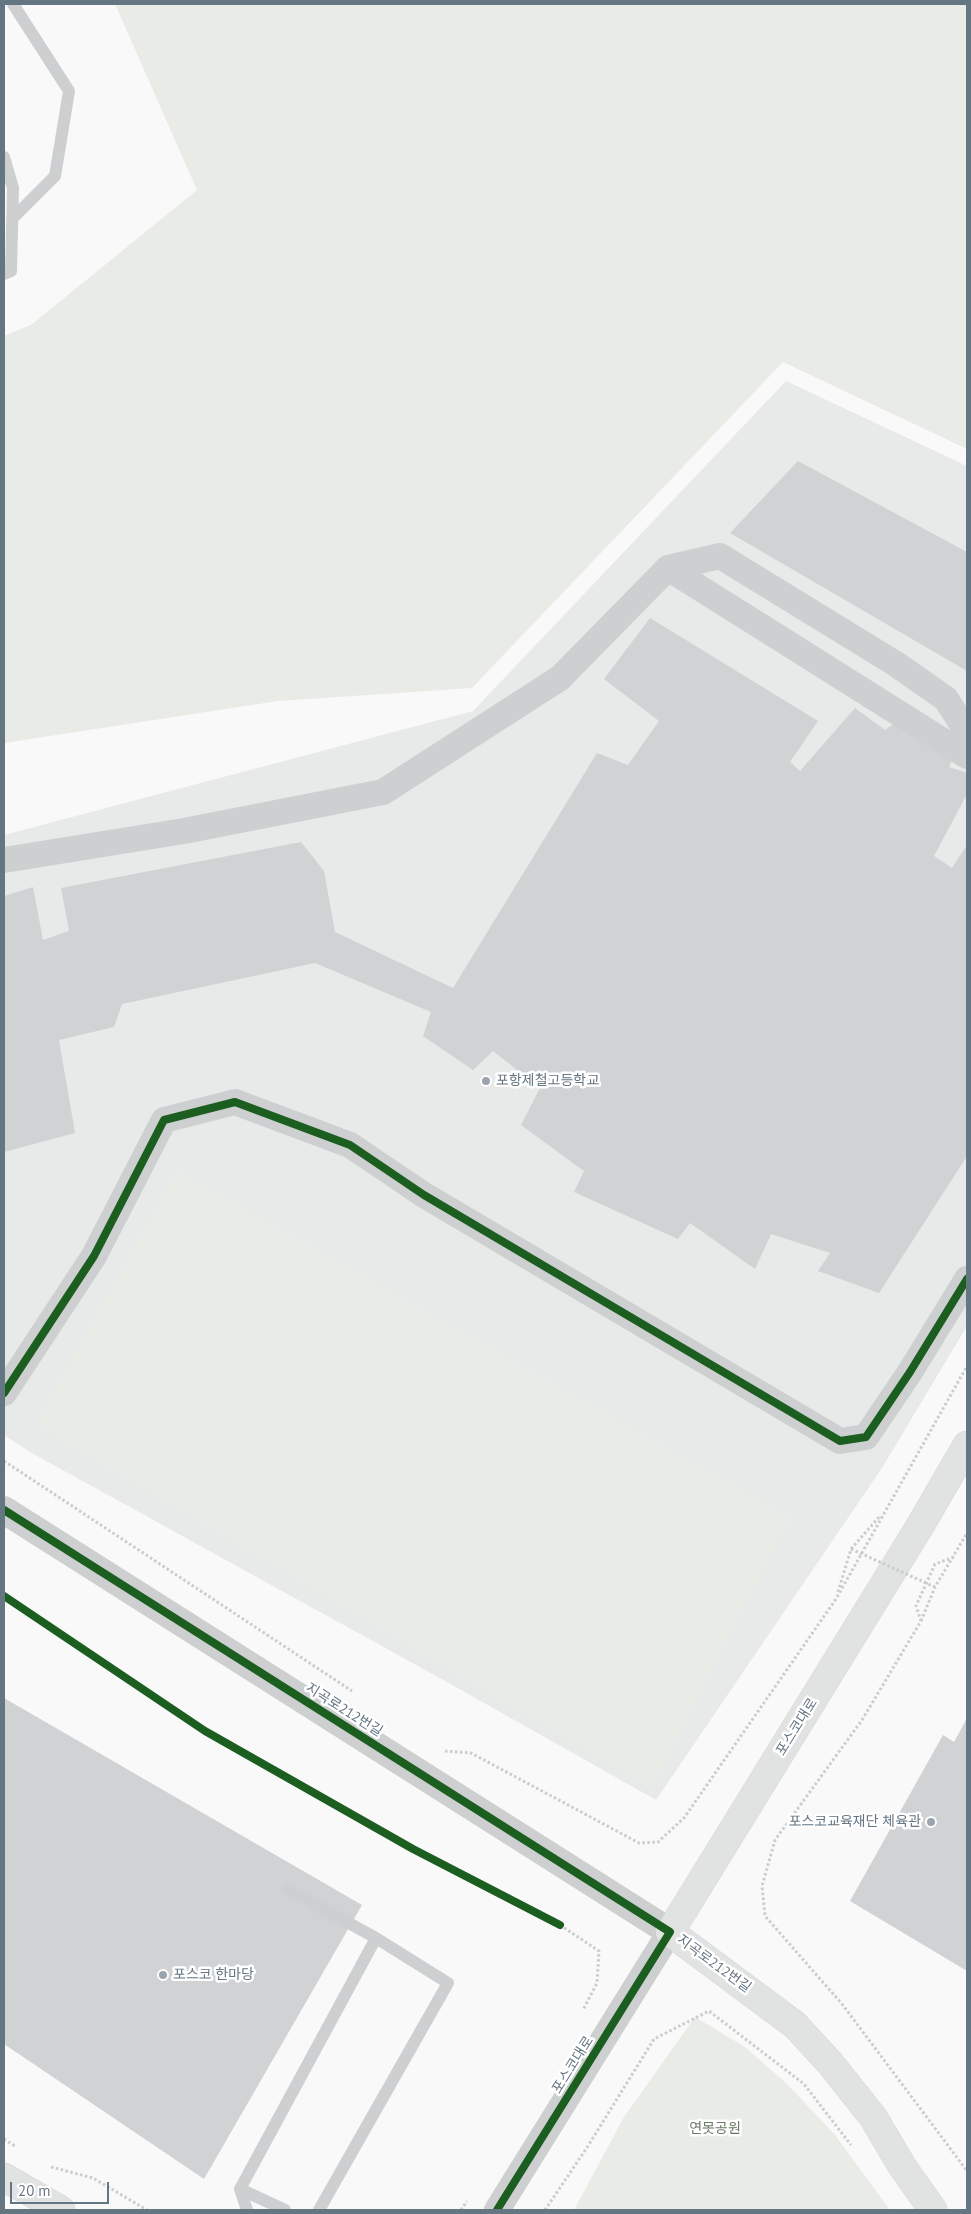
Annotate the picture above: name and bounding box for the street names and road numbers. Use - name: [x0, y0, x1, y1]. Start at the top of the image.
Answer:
- street label: 지곡로212번길: [303, 1680, 385, 1740]
- street label: 포스코대로: [773, 1695, 821, 1759]
- street label: 지곡로212번길: [674, 1932, 754, 1996]
- street label: 포스코대로: [549, 2033, 597, 2097]

